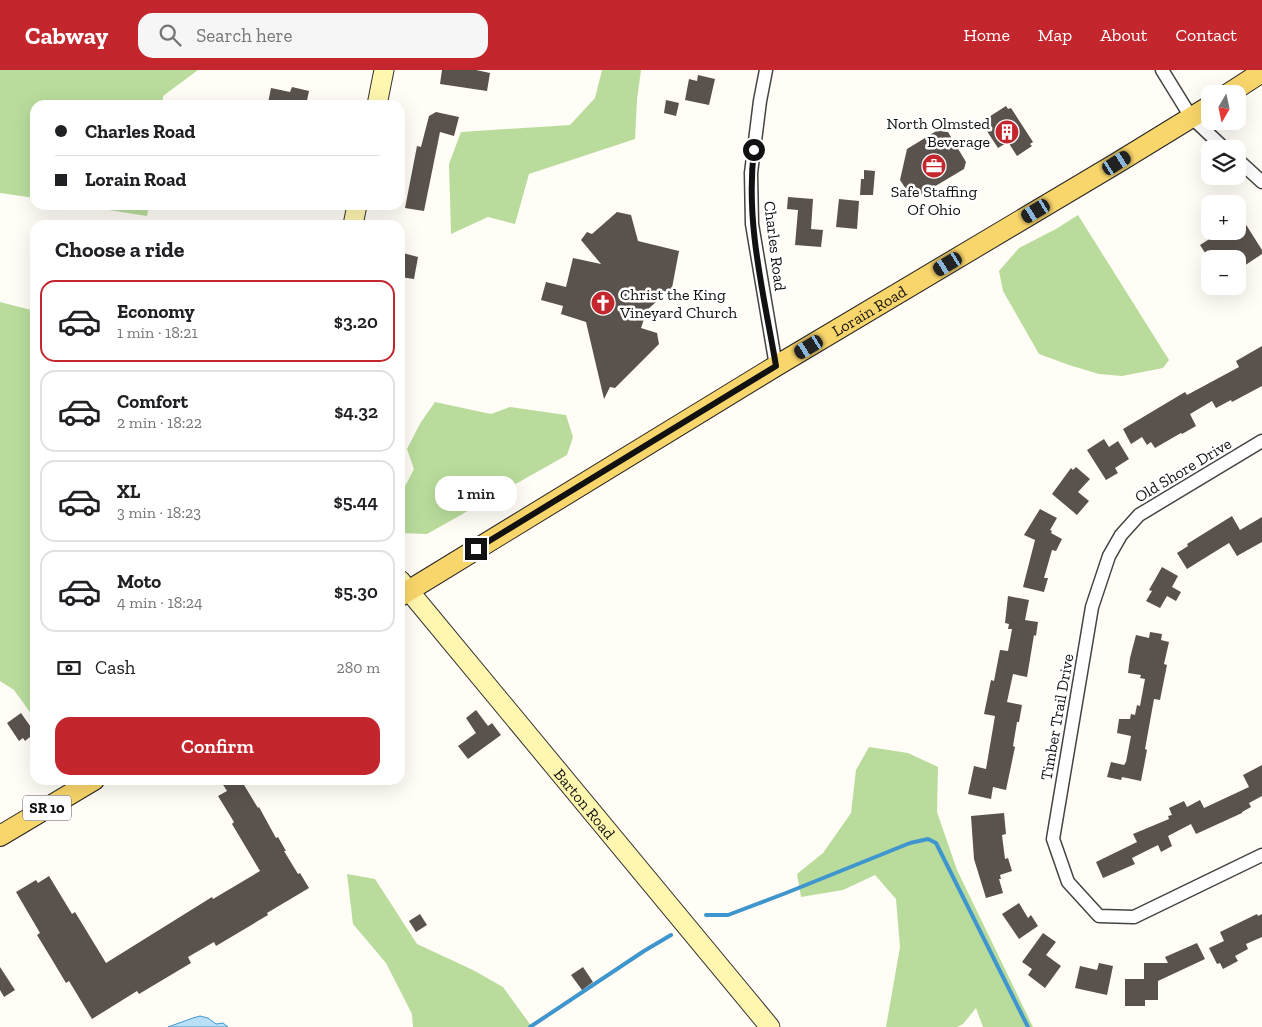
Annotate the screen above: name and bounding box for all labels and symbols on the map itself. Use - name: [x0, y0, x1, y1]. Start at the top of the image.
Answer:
- north arrow: [1201, 85, 1246, 130]
- place label: North Olmsted Beverage: [886, 114, 990, 151]
- building icon: North Olmsted Beverage: [994, 119, 1020, 145]
- route start: [743, 139, 765, 161]
- car: [1100, 149, 1133, 177]
- office icon: Safe Staffing Of Ohio: [921, 153, 947, 179]
- place label: Safe Staffing Of Ohio: [891, 182, 977, 219]
- car: [1019, 197, 1052, 225]
- street label: Charles Road: [760, 200, 790, 292]
- car: [931, 250, 964, 278]
- street label: Lorain Road: [828, 281, 910, 340]
- place label: Christ the King Vineyard Church: [619, 285, 737, 322]
- church icon: Christ the King Vineyard Church: [590, 290, 616, 316]
- car: [792, 333, 825, 361]
- street label: Old Shore Drive: [1131, 434, 1235, 506]
- callout: 1 min: [435, 476, 517, 512]
- route end: [465, 538, 487, 560]
- street label: Timber Trail Drive: [1037, 652, 1077, 782]
- street label: Barton Road: [550, 764, 620, 843]
- road number: SR 10: [23, 796, 71, 820]

